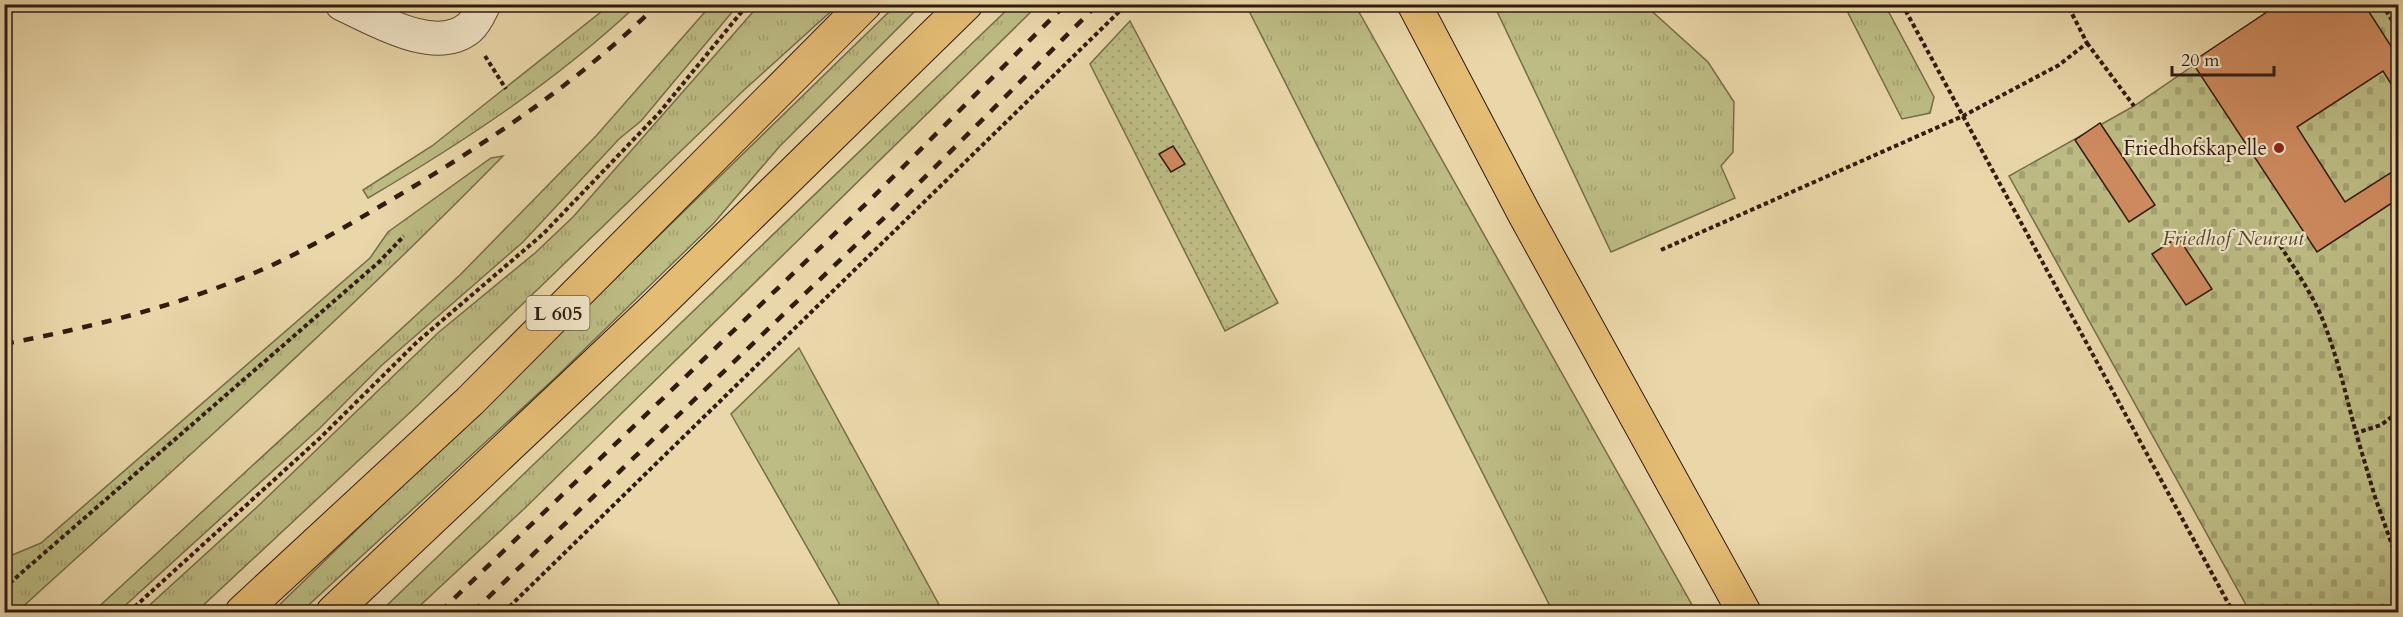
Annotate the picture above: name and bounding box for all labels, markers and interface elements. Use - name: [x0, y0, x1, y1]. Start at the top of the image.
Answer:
- scale bar: [2172, 39, 2274, 77]
- text: 20 m: [2181, 48, 2220, 73]
- place label: Friedhofskapelle: [2123, 134, 2267, 163]
- marker: Friedhofskapelle: [2272, 141, 2286, 155]
- park label: Friedhof Neureut: [2162, 224, 2305, 253]
- road number: L 605: [526, 296, 590, 330]

